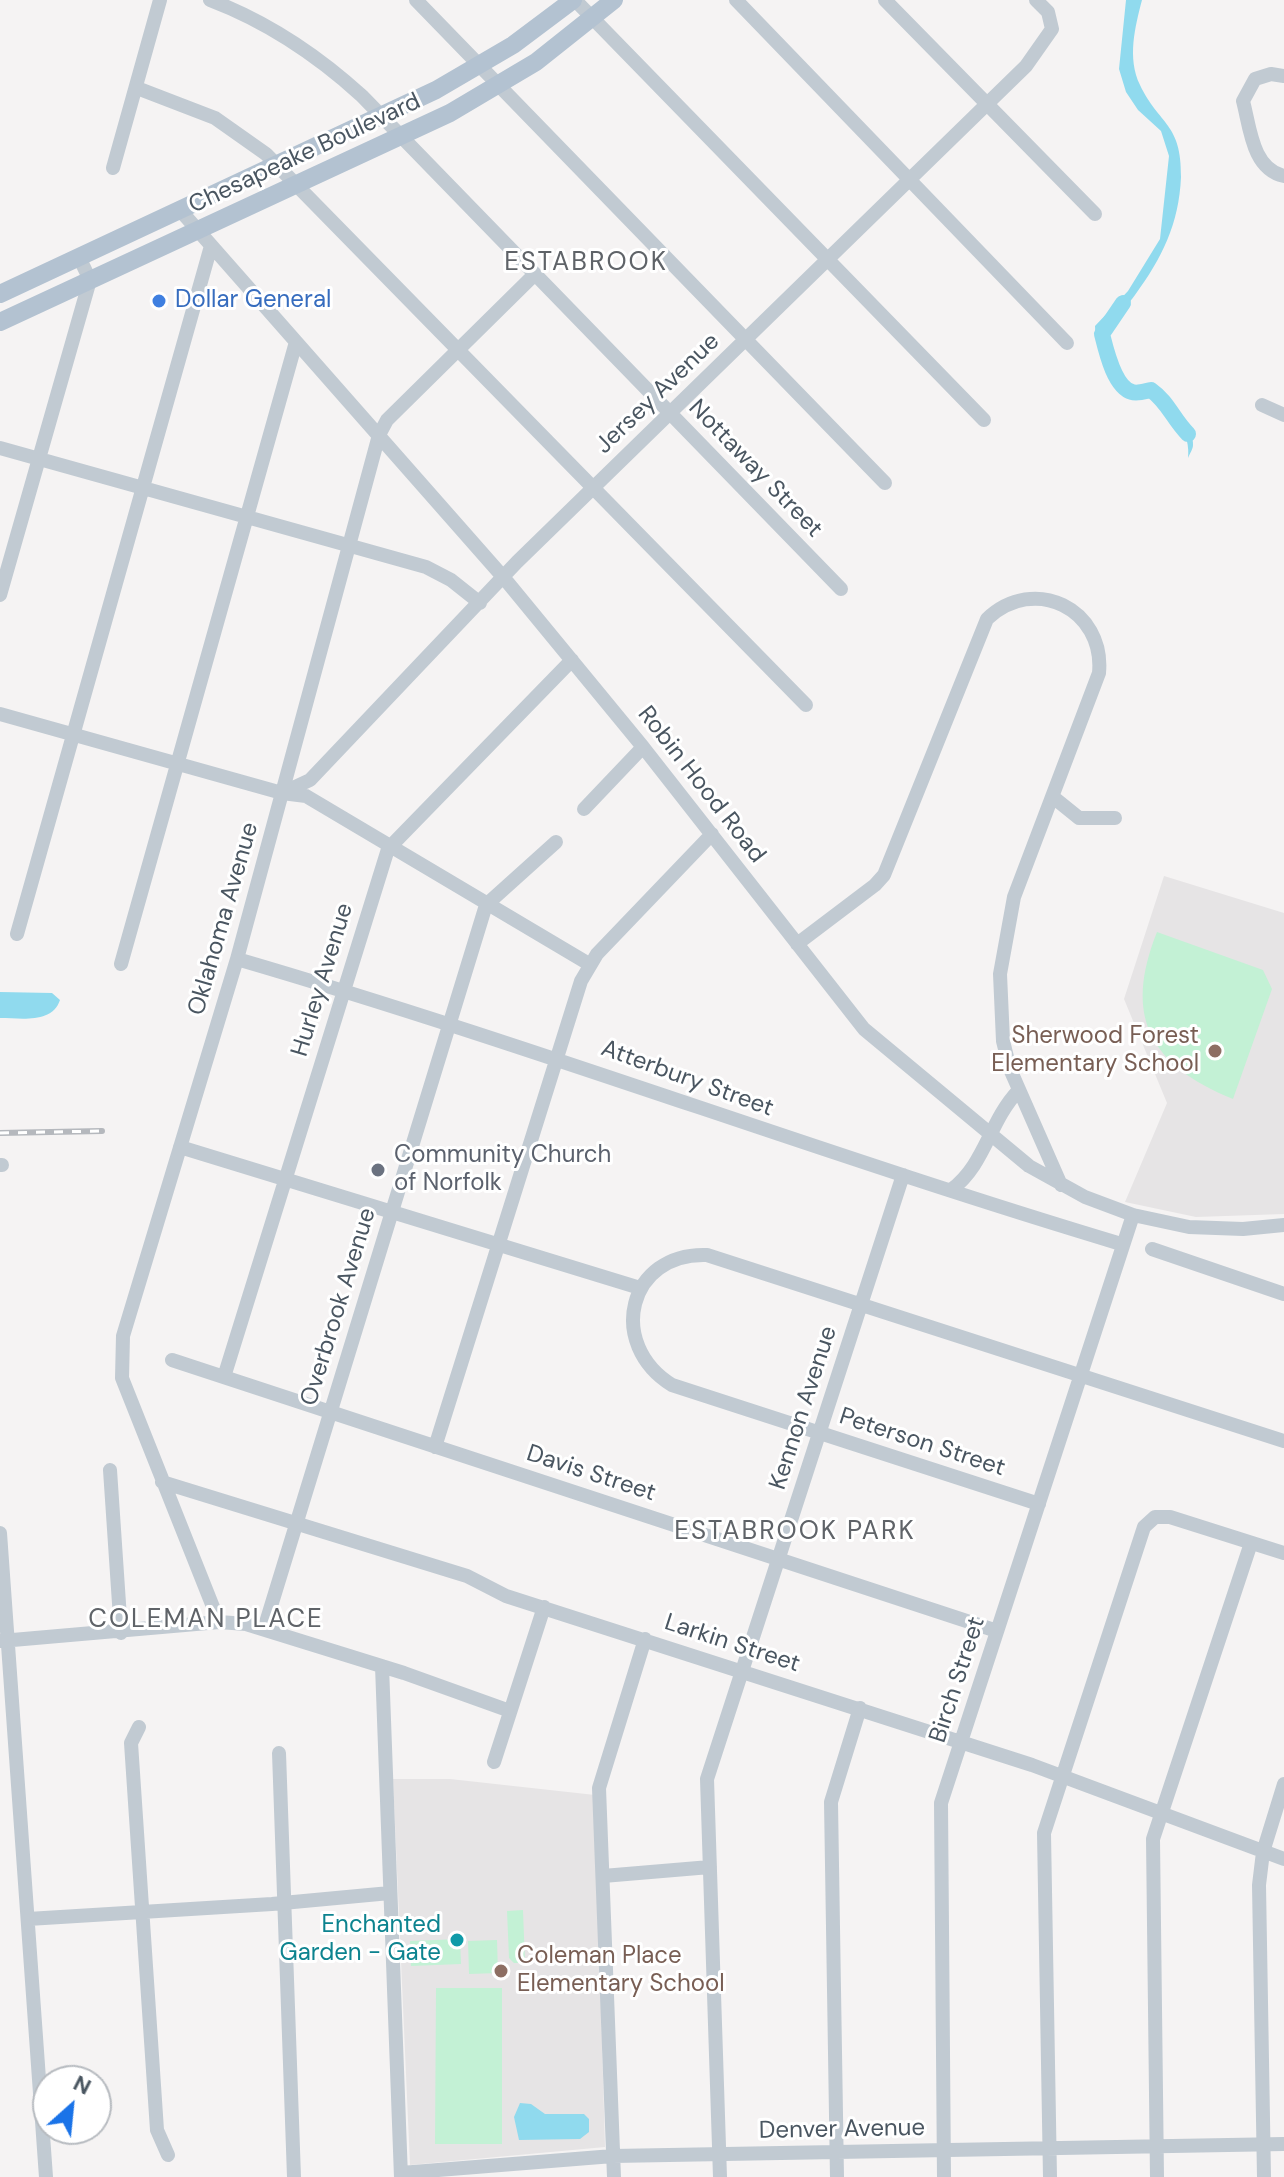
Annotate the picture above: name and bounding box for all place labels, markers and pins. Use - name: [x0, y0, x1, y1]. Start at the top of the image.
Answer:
- place label: Dollar General: [175, 287, 331, 315]
- marker: Dollar General: [150, 292, 168, 310]
- place label: Sherwood Forest Elementary School: [991, 1023, 1199, 1079]
- marker: Sherwood Forest Elementary School: [1206, 1042, 1224, 1060]
- place label: Community Church of Norfolk: [394, 1142, 611, 1198]
- marker: Community Church of Norfolk: [369, 1161, 387, 1179]
- place label: Enchanted Garden - Gate: [280, 1912, 441, 1968]
- marker: Enchanted Garden - Gate: [448, 1931, 466, 1949]
- place label: Coleman Place Elementary School: [517, 1943, 725, 1999]
- marker: Coleman Place Elementary School: [492, 1962, 510, 1980]

